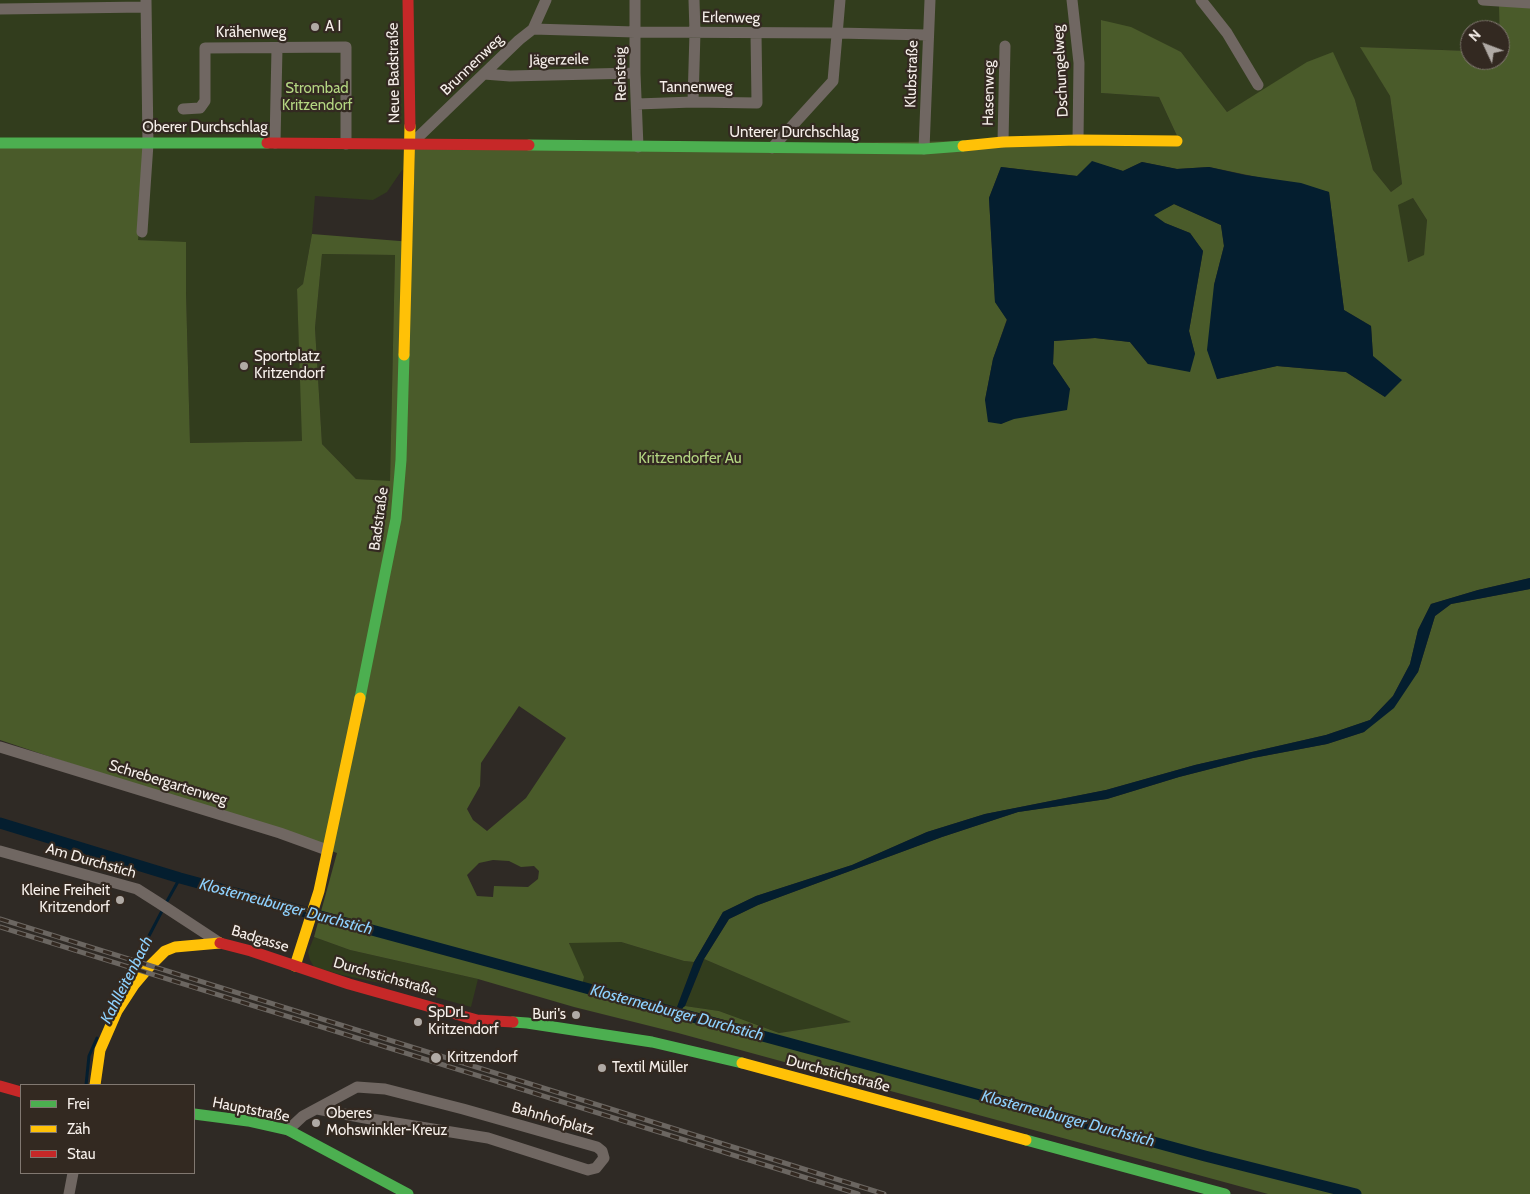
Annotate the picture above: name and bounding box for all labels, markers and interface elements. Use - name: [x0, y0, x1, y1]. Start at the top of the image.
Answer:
- street label: Erlenweg: [702, 8, 760, 28]
- place label: A I: [325, 18, 341, 36]
- north arrow: [1460, 20, 1510, 70]
- marker: A I: [309, 21, 321, 33]
- street label: Neue Badstraße: [384, 22, 404, 124]
- street label: Krähenweg: [216, 24, 286, 42]
- street label: Dschungelweg: [1050, 24, 1072, 118]
- text: N: [1465, 26, 1485, 45]
- street label: Brunnenweg: [437, 31, 507, 99]
- street label: Klubstraße: [902, 40, 922, 108]
- street label: Rehsteig: [612, 47, 630, 101]
- street label: Jägerzeile: [529, 50, 589, 70]
- street label: Hasenweg: [979, 60, 999, 126]
- street label: Tannenweg: [660, 79, 732, 97]
- park label: Strombad Kritzendorf: [282, 80, 352, 115]
- street label: Oberer Durchschlag: [142, 119, 268, 137]
- street label: Unterer Durchschlag: [729, 124, 859, 142]
- place label: Sportplatz Kritzendorf: [254, 348, 325, 383]
- marker: Sportplatz Kritzendorf: [238, 360, 250, 372]
- park label: Kritzendorfer Au: [638, 450, 742, 468]
- street label: Badstraße: [366, 486, 392, 552]
- street label: Schrebergartenweg: [107, 756, 229, 810]
- street label: Am Durchstich: [44, 839, 138, 883]
- water label: Klosterneuburger Durchstich: [197, 875, 375, 939]
- place label: Kleine Freiheit Kritzendorf: [21, 882, 110, 917]
- marker: Kleine Freiheit Kritzendorf: [114, 894, 126, 906]
- street label: Badgasse: [229, 922, 291, 956]
- water label: Kahlleitenbach: [97, 933, 157, 1027]
- street label: Durchstichstraße: [331, 954, 439, 1000]
- water label: Klosterneuburger Durchstich: [588, 981, 766, 1045]
- place label: SpDrL Kritzendorf: [428, 1004, 499, 1039]
- place label: Buri's: [532, 1006, 566, 1024]
- marker: Buri's: [570, 1009, 582, 1021]
- marker: SpDrL Kritzendorf: [412, 1016, 424, 1028]
- place label: Kritzendorf: [447, 1049, 518, 1067]
- marker: Kritzendorf: [429, 1051, 443, 1065]
- street label: Durchstichstraße: [784, 1051, 892, 1097]
- place label: Textil Müller: [612, 1059, 688, 1077]
- marker: Textil Müller: [596, 1062, 608, 1074]
- legend: [20, 1084, 195, 1174]
- water label: Klosterneuburger Durchstich: [979, 1087, 1157, 1151]
- street label: Hauptstraße: [211, 1094, 291, 1126]
- text: Frei: [67, 1095, 90, 1113]
- street label: Bahnhofplatz: [510, 1099, 596, 1139]
- place label: Oberes Mohswinkler-Kreuz: [326, 1105, 447, 1140]
- marker: Oberes Mohswinkler-Kreuz: [310, 1117, 322, 1129]
- text: Zäh: [67, 1120, 90, 1138]
- text: Stau: [67, 1145, 96, 1163]

